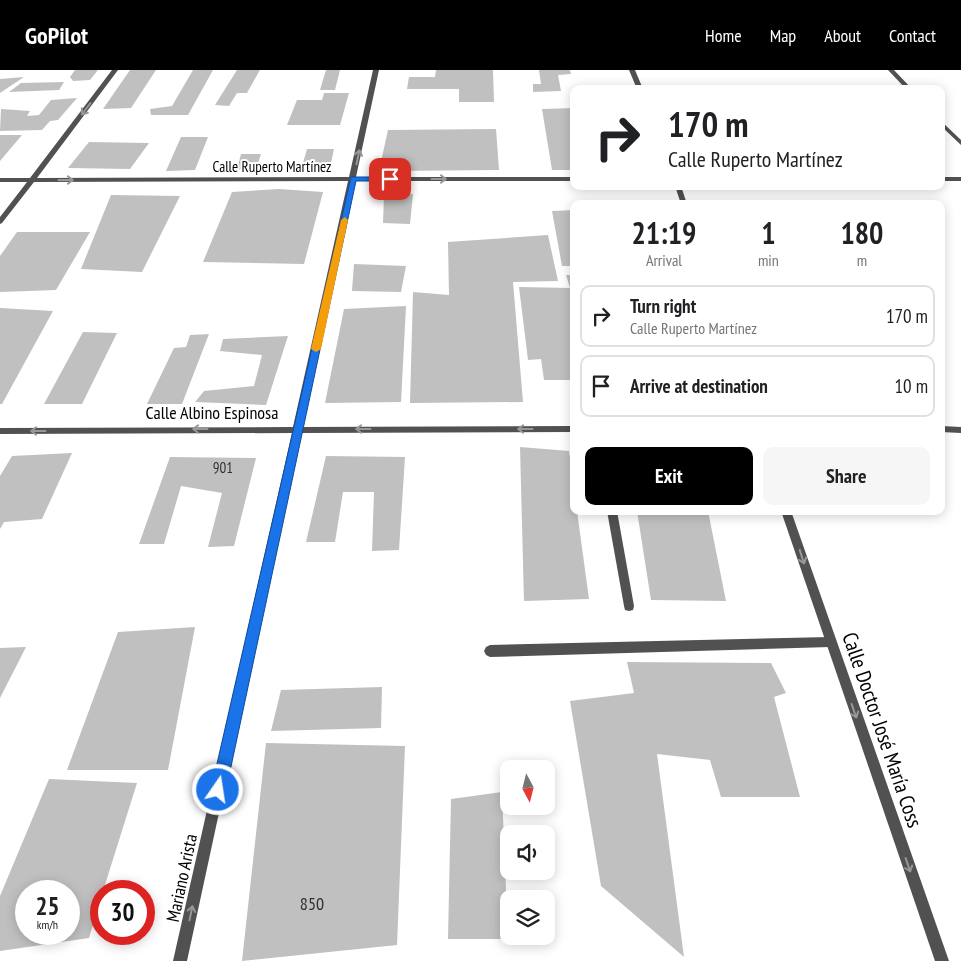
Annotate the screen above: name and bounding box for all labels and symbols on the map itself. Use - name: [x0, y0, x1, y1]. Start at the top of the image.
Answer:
- one-way arrow: [81, 102, 91, 116]
- one-way arrow: [354, 149, 363, 165]
- street label: Calle Ruperto Martínez: [212, 157, 332, 176]
- pin: [369, 158, 411, 200]
- one-way arrow: [430, 174, 446, 184]
- one-way arrow: [58, 175, 74, 185]
- street label: Calle Albino Espinosa: [146, 401, 278, 424]
- one-way arrow: [192, 424, 208, 434]
- one-way arrow: [355, 424, 371, 434]
- one-way arrow: [517, 424, 534, 434]
- one-way arrow: [30, 426, 46, 436]
- house number: 901: [213, 458, 233, 477]
- one-way arrow: [798, 549, 807, 565]
- street label: Calle Doctor José María Coss: [836, 629, 929, 831]
- one-way arrow: [850, 703, 860, 719]
- north arrow: [500, 760, 555, 815]
- position arrow: [191, 763, 243, 815]
- street label: Mariano Arista: [161, 832, 202, 924]
- one-way arrow: [904, 856, 913, 872]
- speed limit sign: 30: [90, 880, 155, 945]
- house number: 850: [300, 892, 324, 915]
- one-way arrow: [187, 906, 196, 922]

